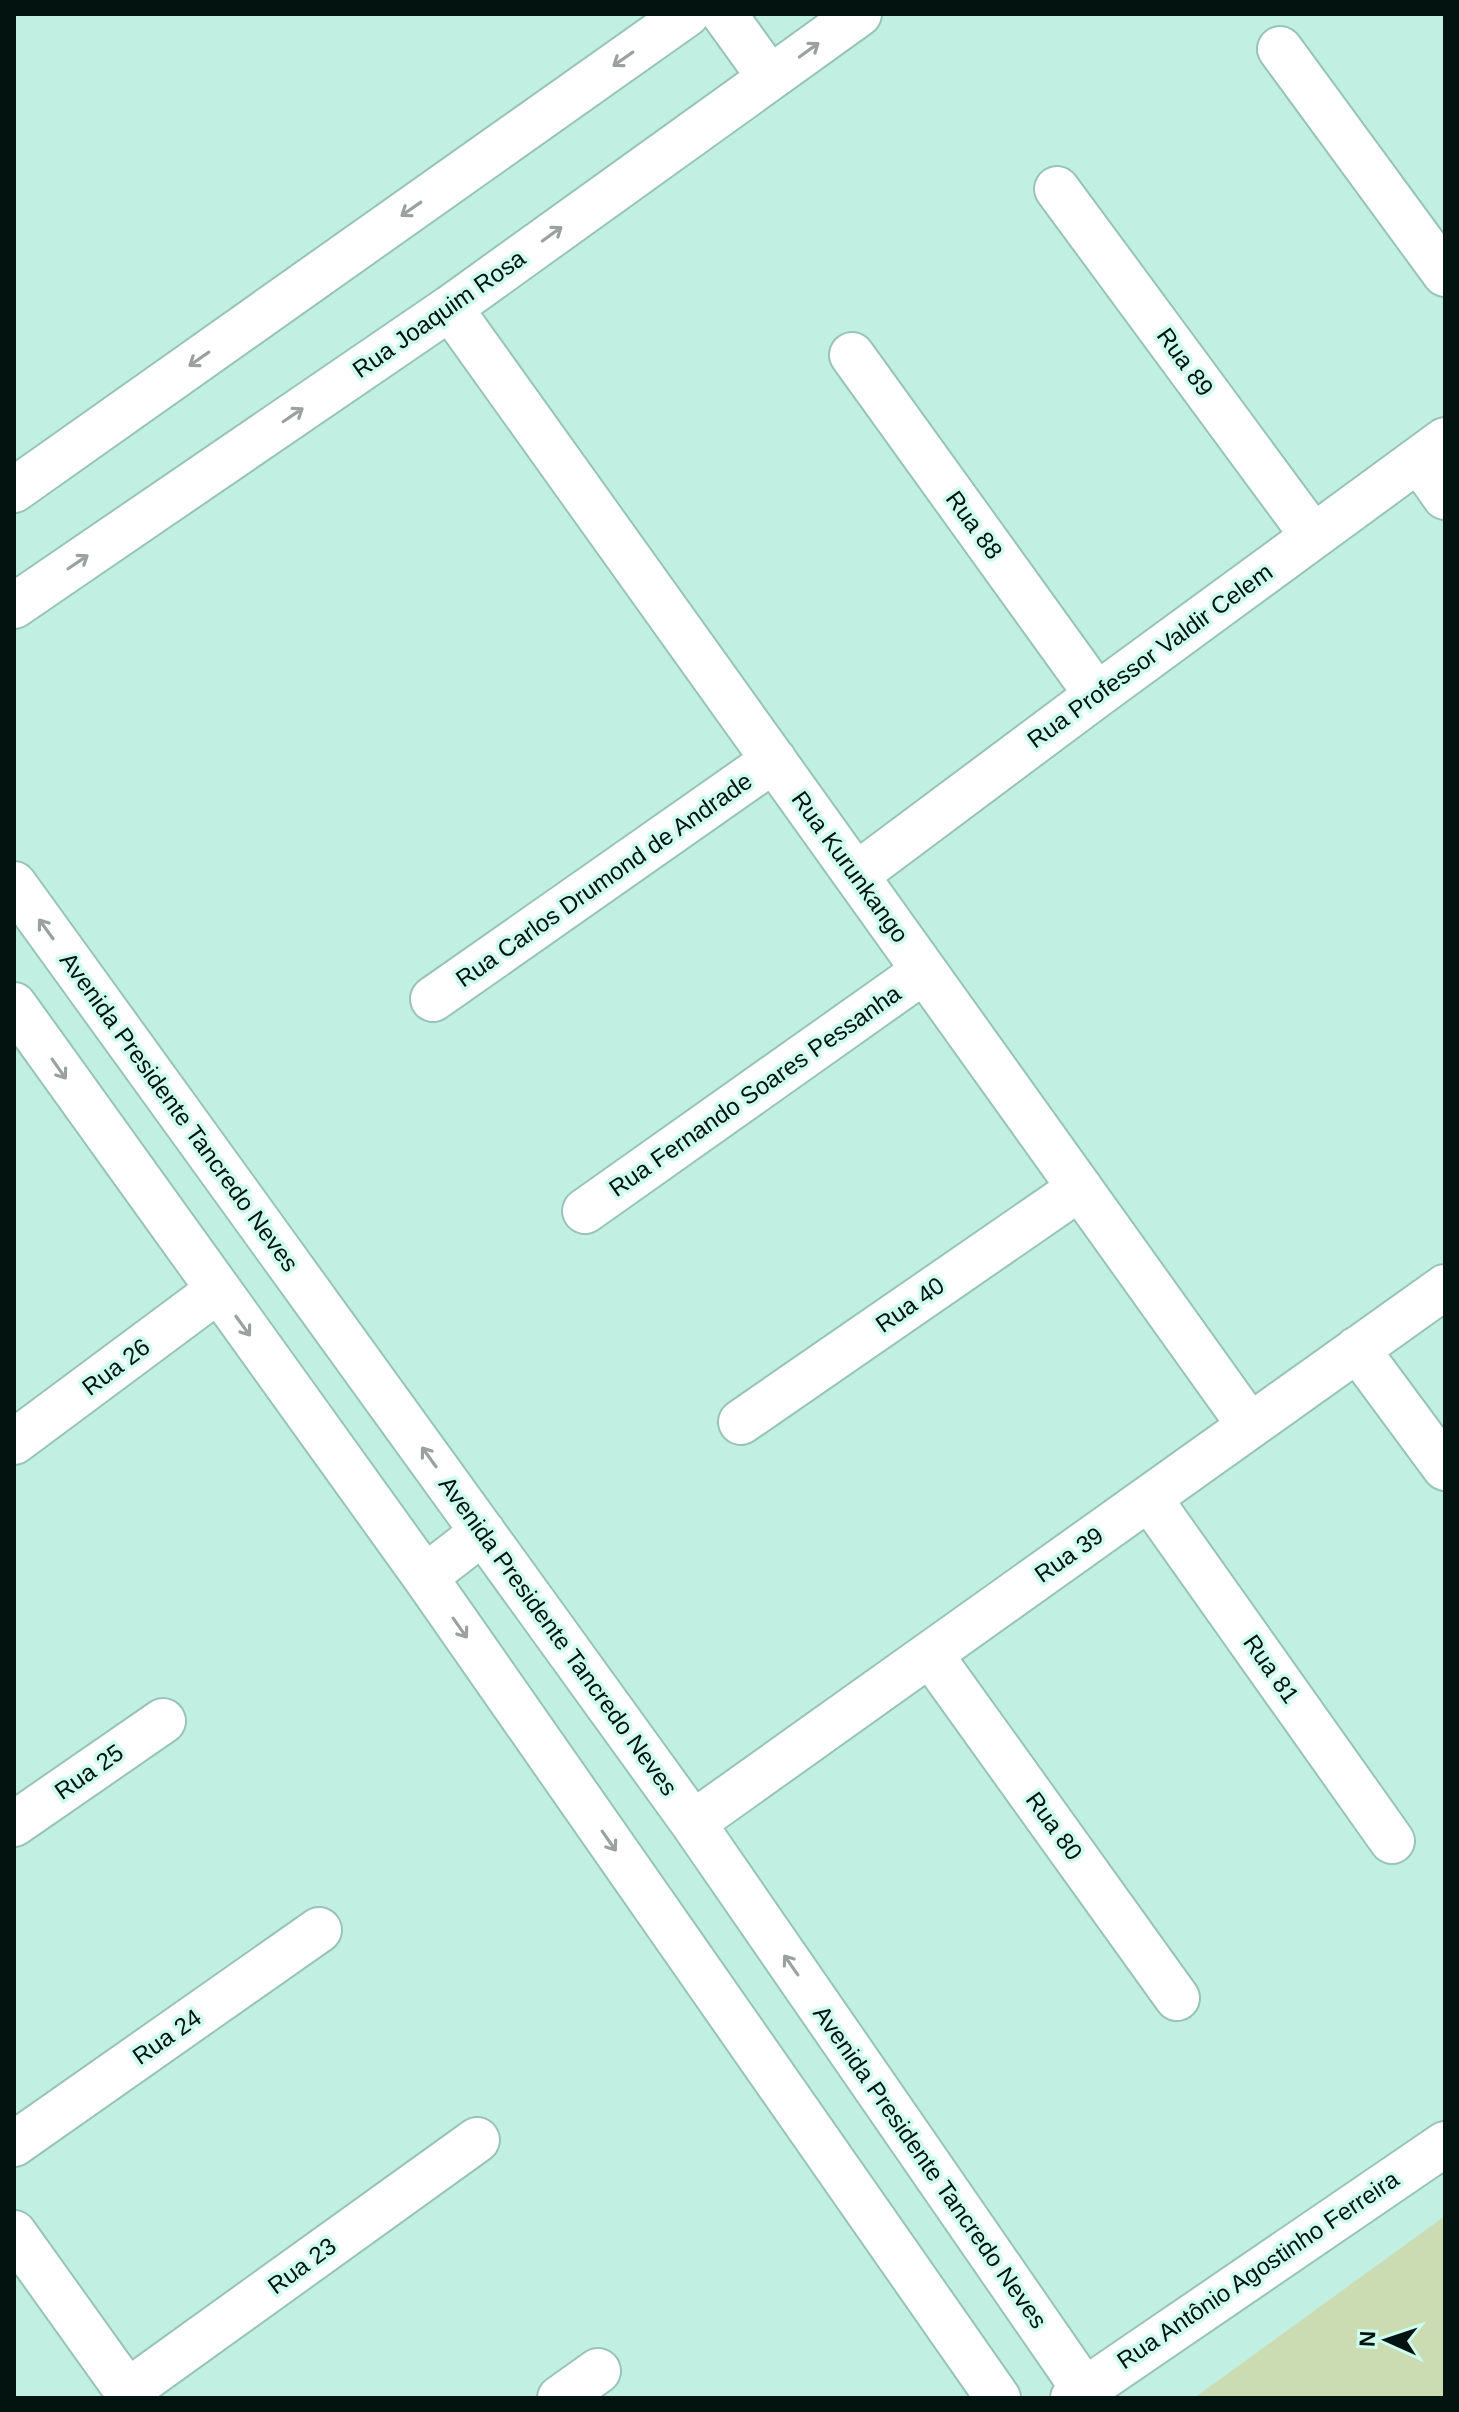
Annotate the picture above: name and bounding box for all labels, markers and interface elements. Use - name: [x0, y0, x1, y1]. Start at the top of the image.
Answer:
- one-way arrow: [797, 42, 819, 58]
- one-way arrow: [613, 51, 635, 67]
- one-way arrow: [401, 201, 423, 217]
- one-way arrow: [541, 226, 563, 242]
- street label: Rua Joaquim Rosa: [347, 244, 531, 383]
- street label: Rua 89: [1152, 322, 1219, 401]
- one-way arrow: [189, 350, 210, 367]
- one-way arrow: [281, 407, 304, 423]
- street label: Rua 88: [941, 485, 1008, 564]
- one-way arrow: [67, 554, 89, 570]
- street label: Rua Professor Valdir Celem: [1022, 558, 1277, 753]
- street label: Rua Carlos Drumond de Andrade: [451, 767, 757, 992]
- street label: Rua Kurunkango: [787, 786, 914, 948]
- one-way arrow: [38, 919, 55, 940]
- street label: Avenida Presidente Tancredo Neves: [55, 947, 304, 1276]
- street label: Rua Fernando Soares Pessanha: [604, 979, 906, 1202]
- one-way arrow: [50, 1058, 67, 1079]
- street label: Rua 40: [870, 1271, 949, 1338]
- one-way arrow: [235, 1315, 251, 1337]
- street label: Rua 26: [77, 1333, 155, 1401]
- one-way arrow: [420, 1447, 437, 1468]
- street label: Avenida Presidente Tancredo Neves: [434, 1471, 683, 1800]
- street label: Rua 39: [1029, 1521, 1108, 1588]
- one-way arrow: [452, 1616, 468, 1638]
- street label: Rua 81: [1238, 1629, 1305, 1708]
- street label: Rua 25: [49, 1738, 128, 1805]
- street label: Rua 80: [1021, 1786, 1088, 1865]
- one-way arrow: [601, 1830, 617, 1852]
- one-way arrow: [783, 1954, 799, 1976]
- street label: Avenida Presidente Tancredo Neves: [808, 2000, 1053, 2333]
- street label: Rua 24: [127, 2003, 206, 2070]
- street label: Rua Antônio Agostinho Ferreira: [1112, 2165, 1404, 2374]
- street label: Rua 23: [262, 2232, 341, 2299]
- north arrow: [1347, 2300, 1427, 2380]
- text: N: [1355, 2330, 1380, 2348]

